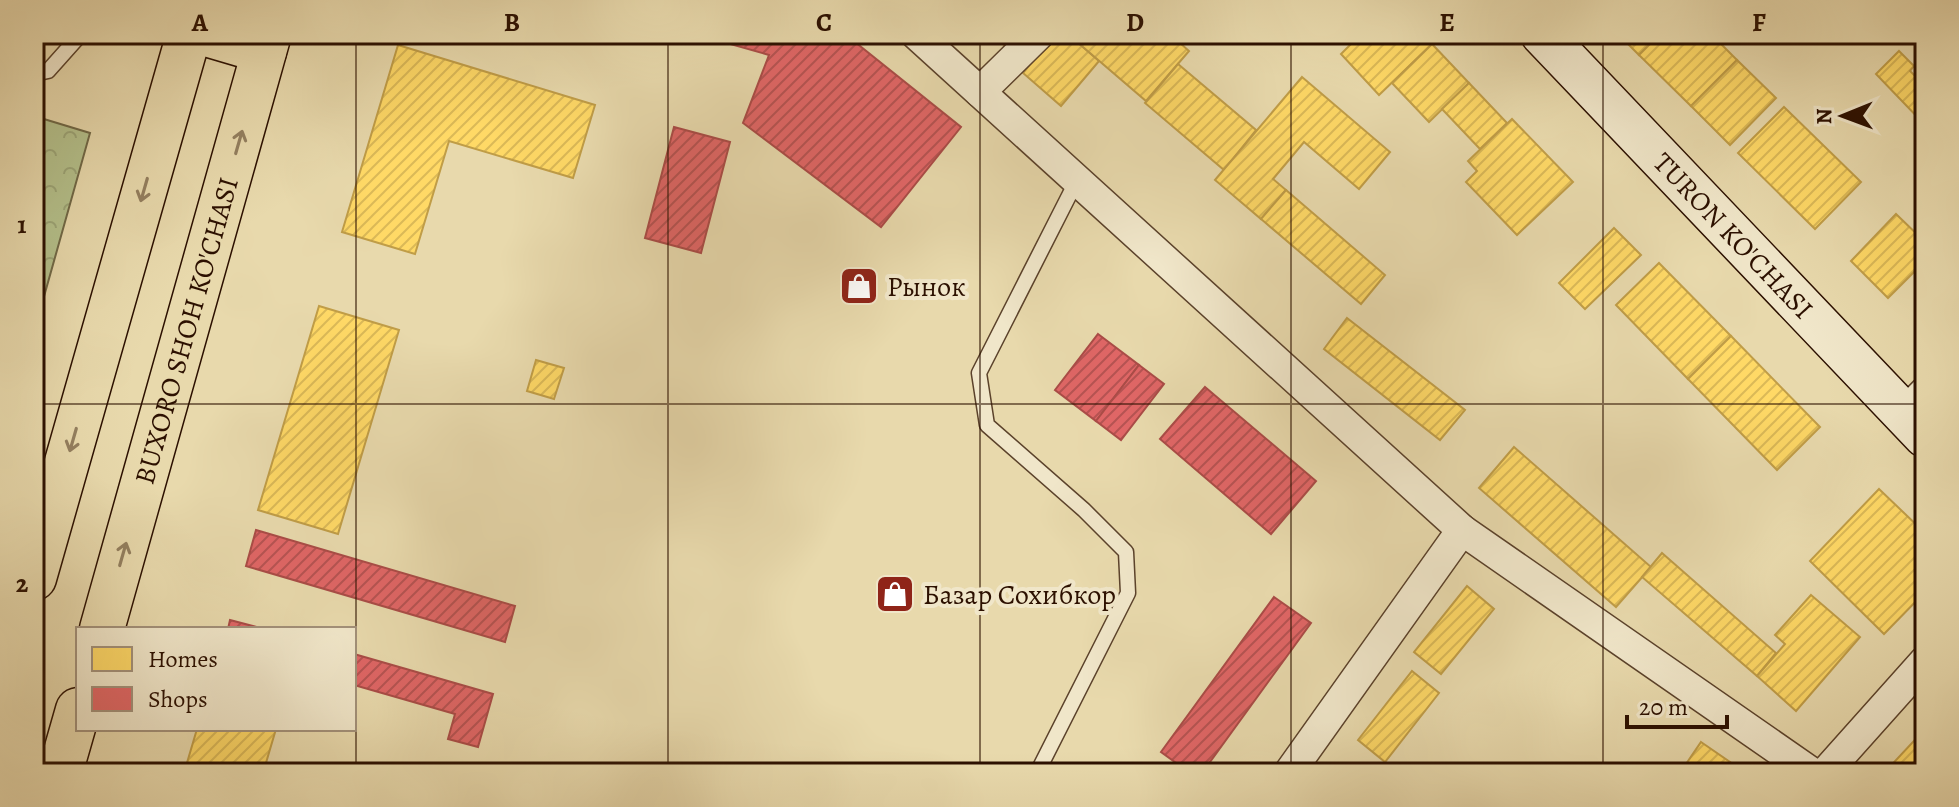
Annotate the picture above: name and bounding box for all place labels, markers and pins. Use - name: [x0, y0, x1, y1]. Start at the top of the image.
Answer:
- shop icon: Рынок: [838, 265, 880, 307]
- place label: Рынок: [887, 268, 966, 306]
- shop icon: Базар Сохибкор: [874, 573, 916, 615]
- place label: Базар Сохибкор: [923, 576, 1116, 614]

